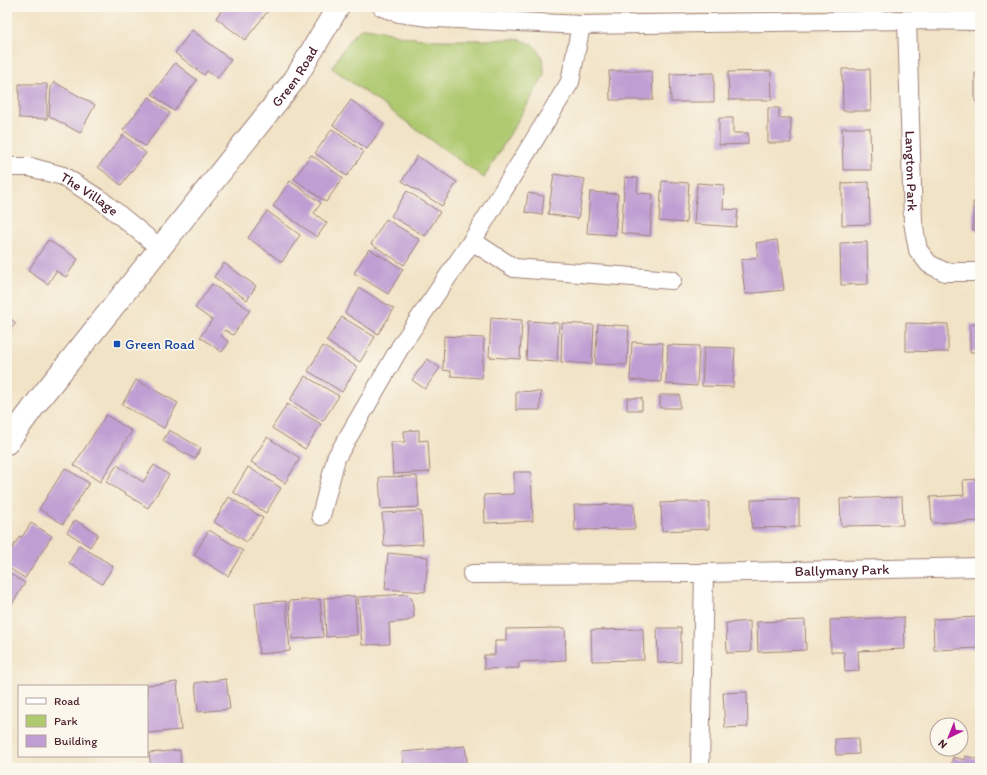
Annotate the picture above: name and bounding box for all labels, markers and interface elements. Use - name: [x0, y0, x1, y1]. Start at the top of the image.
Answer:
- street label: Green Road: [268, 43, 322, 111]
- street label: Langton Park: [901, 130, 921, 212]
- street label: The Village: [57, 169, 122, 220]
- place label: Green Road: [125, 336, 195, 353]
- marker: Green Road: [112, 339, 122, 349]
- street label: Ballymany Park: [794, 561, 890, 580]
- legend: [18, 685, 148, 757]
- text: Road: [54, 694, 80, 708]
- text: Park: [54, 714, 78, 728]
- north arrow: [929, 717, 969, 757]
- text: Building: [54, 734, 98, 748]
- text: N: [935, 737, 950, 751]

